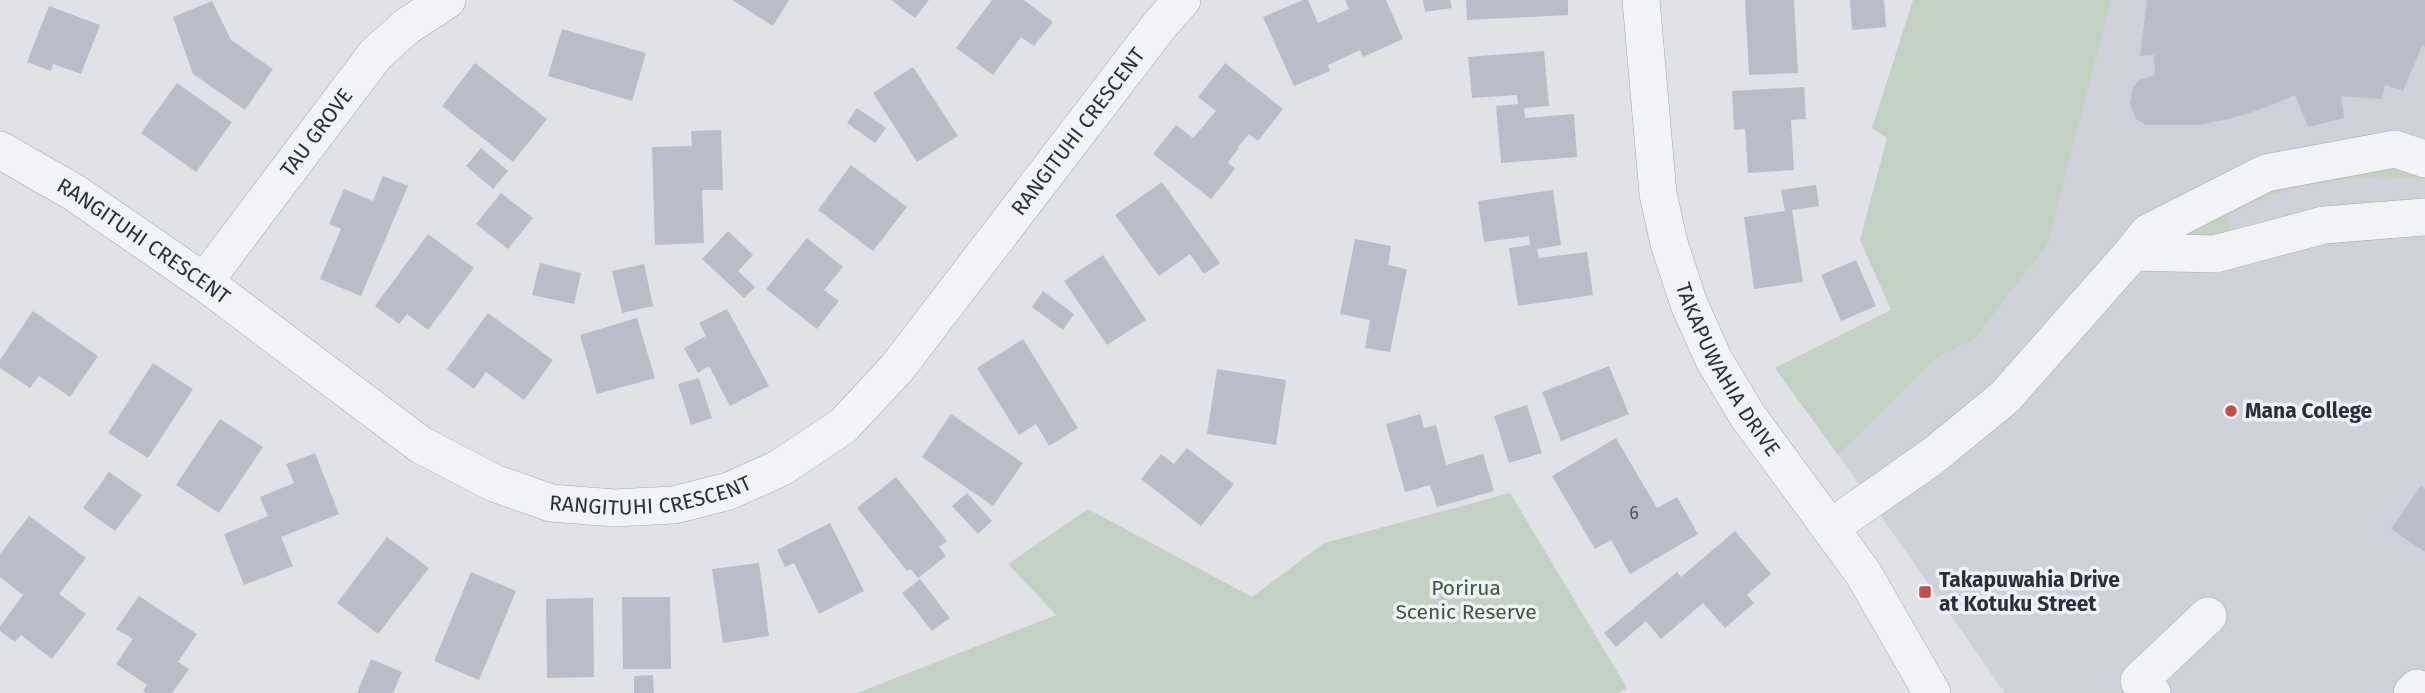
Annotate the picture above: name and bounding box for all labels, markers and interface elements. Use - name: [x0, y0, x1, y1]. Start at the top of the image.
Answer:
- street label: RANGITUHI CRESCENT: [1006, 42, 1151, 221]
- street label: TAU GROVE: [275, 83, 358, 182]
- street label: RANGITUHI CRESCENT: [52, 172, 235, 310]
- street label: TAKAPUWAHIA DRIVE: [1670, 279, 1786, 461]
- place label: Mana College: [2245, 398, 2373, 424]
- marker: Mana College: [2223, 403, 2239, 419]
- street label: RANGITUHI CRESCENT: [548, 470, 755, 521]
- house number: 6: [1629, 502, 1639, 524]
- place label: Takapuwahia Drive at Kotuku Street: [1939, 567, 2120, 617]
- park label: Porirua Scenic Reserve: [1395, 575, 1537, 625]
- marker: Takapuwahia Drive at Kotuku Street: [1917, 584, 1933, 600]

